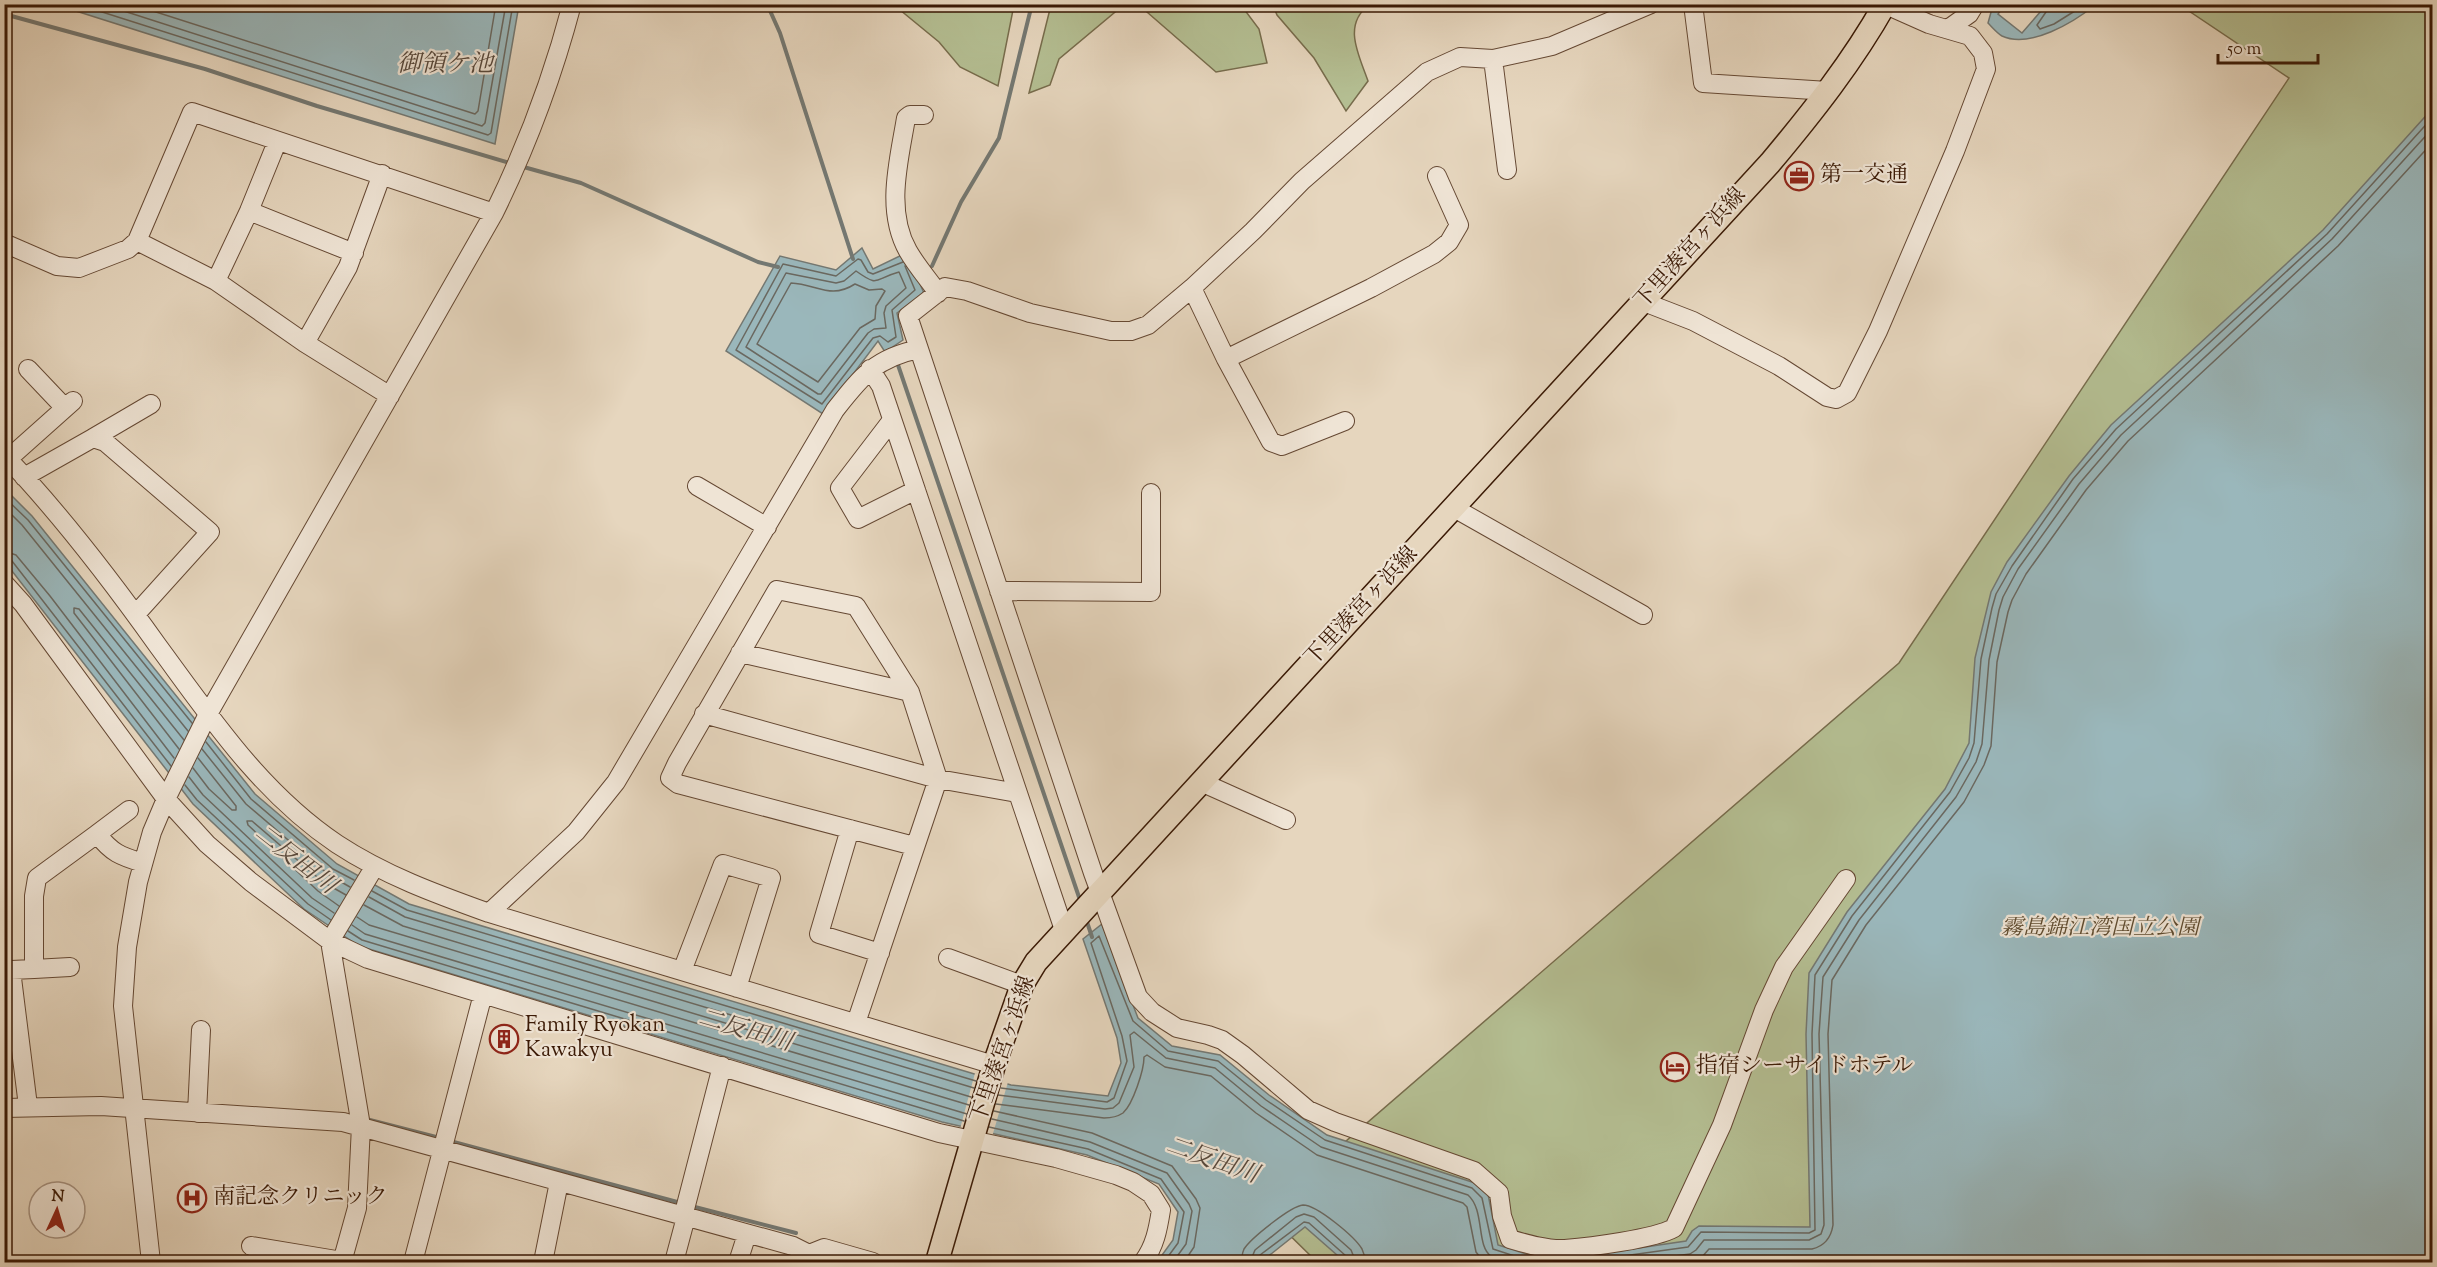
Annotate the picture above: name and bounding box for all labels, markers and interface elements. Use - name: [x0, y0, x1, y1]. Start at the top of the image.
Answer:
- scale bar: [2218, 27, 2318, 65]
- text: 50 m: [2226, 37, 2262, 63]
- water label: 御領ケ池: [397, 48, 496, 82]
- office icon: 第一交通: [1783, 160, 1815, 192]
- place label: 第一交通: [1820, 160, 1908, 192]
- street label: 下里湊宮ヶ浜線: [1628, 181, 1754, 317]
- street label: 下里湊宮ヶ浜線: [1298, 540, 1426, 674]
- water label: 二反田川: [247, 817, 346, 905]
- park label: 霧島錦江湾国立公園: [2001, 913, 2202, 945]
- street label: 下里湊宮ヶ浜線: [964, 972, 1044, 1128]
- water label: 二反田川: [694, 1001, 799, 1061]
- place label: Family Ryokan Kawakyu: [525, 1010, 665, 1067]
- building icon: Family Ryokan Kawakyu: [488, 1023, 520, 1055]
- hotel icon: 指宿シーサイドホテル: [1659, 1051, 1691, 1083]
- place label: 指宿シーサイドホテル: [1696, 1051, 1913, 1083]
- water label: 二反田川: [1161, 1129, 1266, 1194]
- north arrow: [27, 1180, 87, 1240]
- hospital icon: 南記念クリニック: [176, 1182, 208, 1214]
- place label: 南記念クリニック: [213, 1182, 388, 1214]
- text: N: [51, 1186, 65, 1209]

